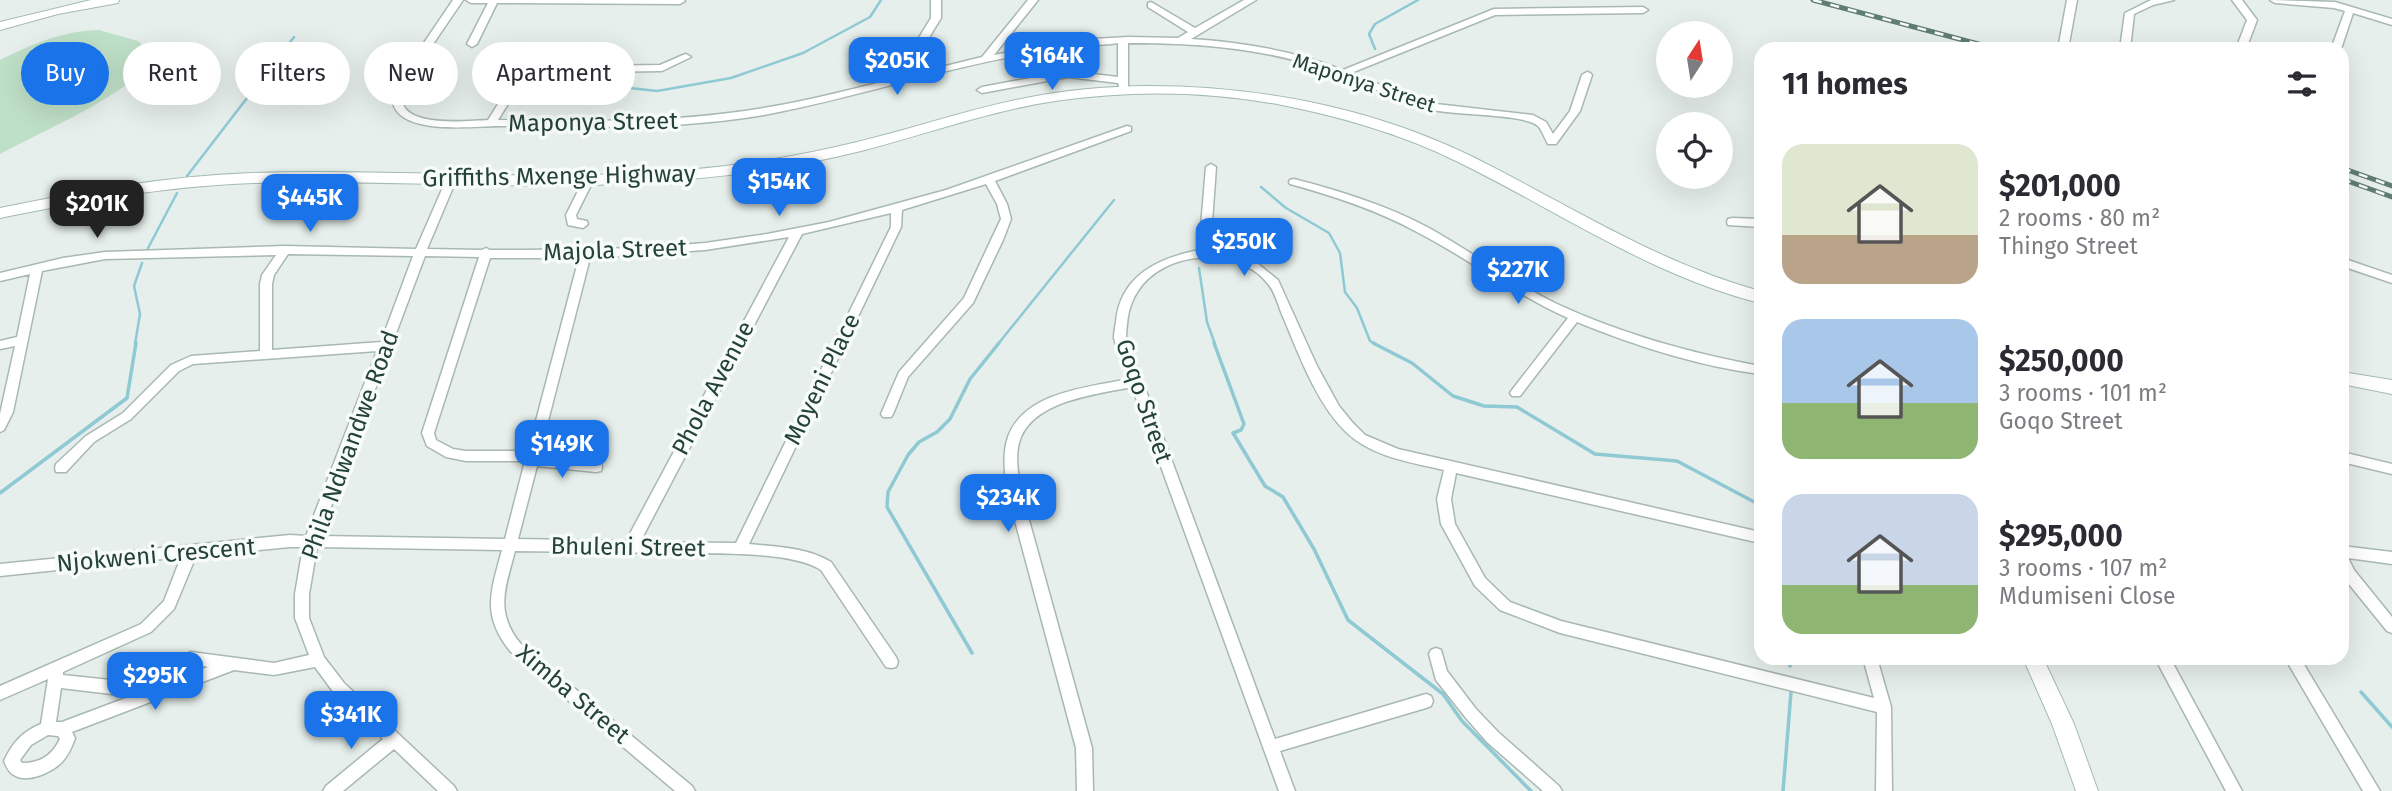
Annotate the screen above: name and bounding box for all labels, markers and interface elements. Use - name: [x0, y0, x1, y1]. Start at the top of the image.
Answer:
- north arrow: [1656, 21, 1732, 98]
- map controls: [1656, 21, 1733, 189]
- pin: $164K: [1003, 32, 1101, 92]
- pin: $205K: [848, 38, 946, 97]
- text: $164K: [1021, 41, 1084, 69]
- chip: Buy: [21, 42, 109, 105]
- chip: Rent: [123, 42, 221, 105]
- chip: Filters: [235, 42, 350, 105]
- chip: New: [364, 42, 458, 105]
- chip: Apartment: [472, 42, 635, 105]
- text: $205K: [865, 46, 929, 74]
- street label: Maponya Street: [1289, 48, 1439, 118]
- icon: filters: [2283, 65, 2321, 103]
- text: 11 homes: [1782, 66, 1908, 102]
- street label: Maponya Street: [508, 107, 678, 137]
- button: locate: [1656, 112, 1733, 189]
- pin: $154K: [730, 158, 828, 218]
- street label: Griffiths Mxenge Highway: [422, 160, 696, 192]
- text: $154K: [748, 167, 810, 195]
- text: $201,000: [1999, 168, 2121, 204]
- icon: home: [1838, 172, 1922, 256]
- pin: $445K: [261, 174, 359, 234]
- pin: $201K: [48, 180, 146, 240]
- text: $445K: [277, 183, 343, 211]
- text: $201K: [66, 189, 128, 217]
- text: 2 rooms · 80 m²: [1999, 204, 2160, 232]
- pin: $250K: [1195, 218, 1293, 278]
- text: $250K: [1212, 227, 1276, 255]
- text: Thingo Street: [1999, 232, 2138, 260]
- street label: Majola Street: [543, 233, 688, 266]
- pin: $227K: [1469, 246, 1567, 306]
- text: $227K: [1487, 255, 1549, 283]
- street label: Moyeni Place: [778, 309, 866, 449]
- street label: Phola Avenue: [666, 316, 760, 460]
- street label: Phila Ndwandwe Road: [295, 327, 405, 563]
- street label: Goqo Street: [1110, 335, 1178, 467]
- text: $250,000: [1999, 343, 2124, 379]
- icon: home: [1838, 347, 1922, 431]
- text: 3 rooms · 101 m²: [1999, 379, 2167, 407]
- text: Goqo Street: [1999, 407, 2123, 435]
- pin: $149K: [513, 420, 611, 480]
- text: $149K: [531, 429, 593, 457]
- pin: $234K: [959, 475, 1057, 534]
- text: $234K: [976, 483, 1040, 511]
- text: $295,000: [1999, 518, 2123, 554]
- icon: home: [1838, 522, 1922, 606]
- street label: Njokweni Crescent: [55, 532, 257, 578]
- street label: Bhuleni Street: [550, 532, 706, 562]
- text: 3 rooms · 107 m²: [1999, 554, 2167, 582]
- text: Mdumiseni Close: [1999, 582, 2176, 610]
- street label: Ximba Street: [511, 639, 635, 750]
- pin: $295K: [106, 652, 204, 712]
- text: $295K: [123, 661, 187, 689]
- pin: $341K: [302, 692, 400, 751]
- text: $341K: [320, 700, 382, 728]

